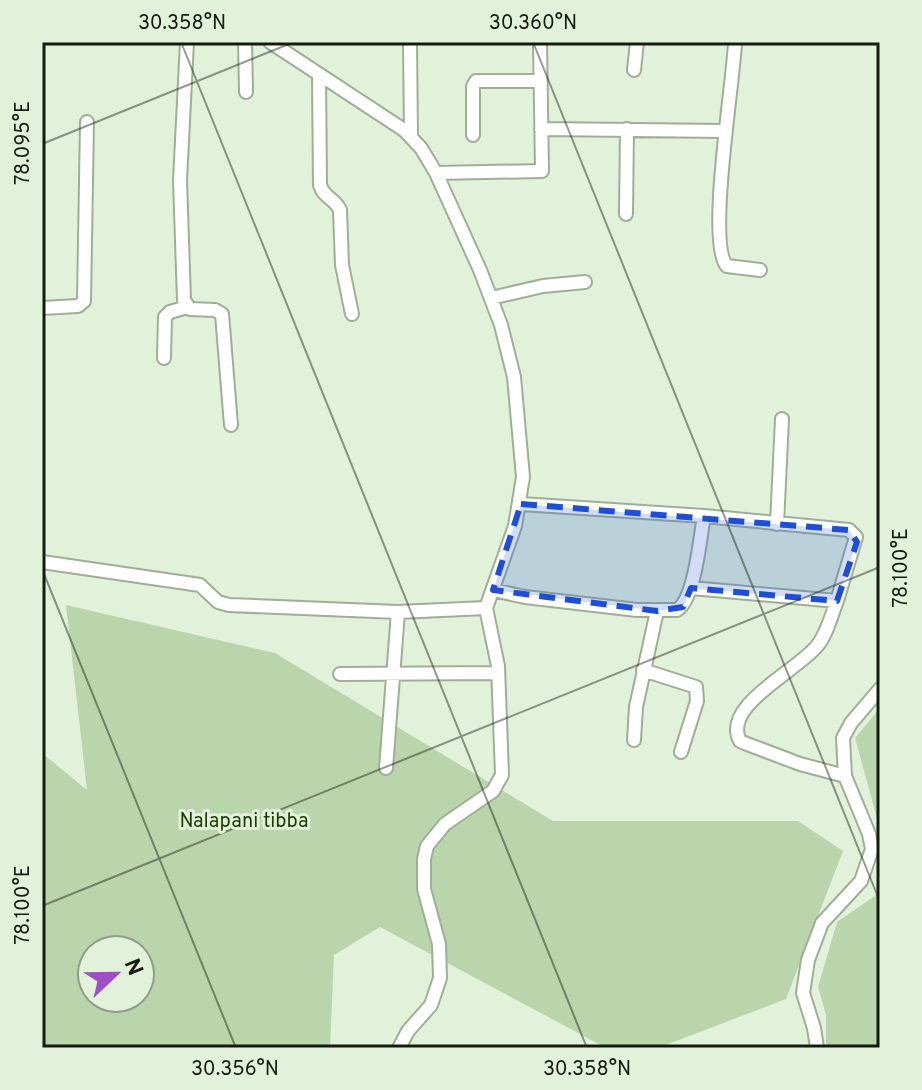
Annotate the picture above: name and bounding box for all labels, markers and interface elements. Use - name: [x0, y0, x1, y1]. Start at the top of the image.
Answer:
- text: 30.358°N: [138, 11, 226, 37]
- text: 30.360°N: [489, 11, 577, 37]
- text: 78.095°E: [11, 101, 37, 185]
- text: 78.100°E: [889, 528, 915, 608]
- park label: Nalapani tibba: [179, 809, 309, 835]
- text: 78.100°E: [11, 865, 37, 945]
- north arrow: [76, 934, 156, 1014]
- text: N: [117, 955, 148, 980]
- text: 30.356°N: [191, 1057, 279, 1083]
- text: 30.358°N: [543, 1057, 631, 1083]

